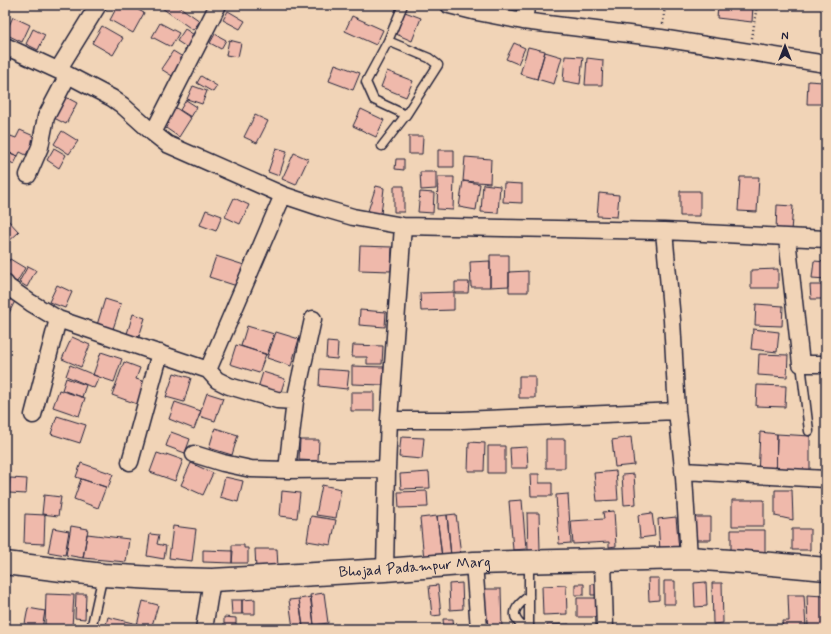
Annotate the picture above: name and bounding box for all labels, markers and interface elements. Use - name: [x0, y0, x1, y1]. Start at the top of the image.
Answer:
- north arrow: [765, 26, 805, 66]
- text: N: [781, 30, 789, 44]
- street label: Bhojad Padampur Marg: [338, 553, 491, 583]

